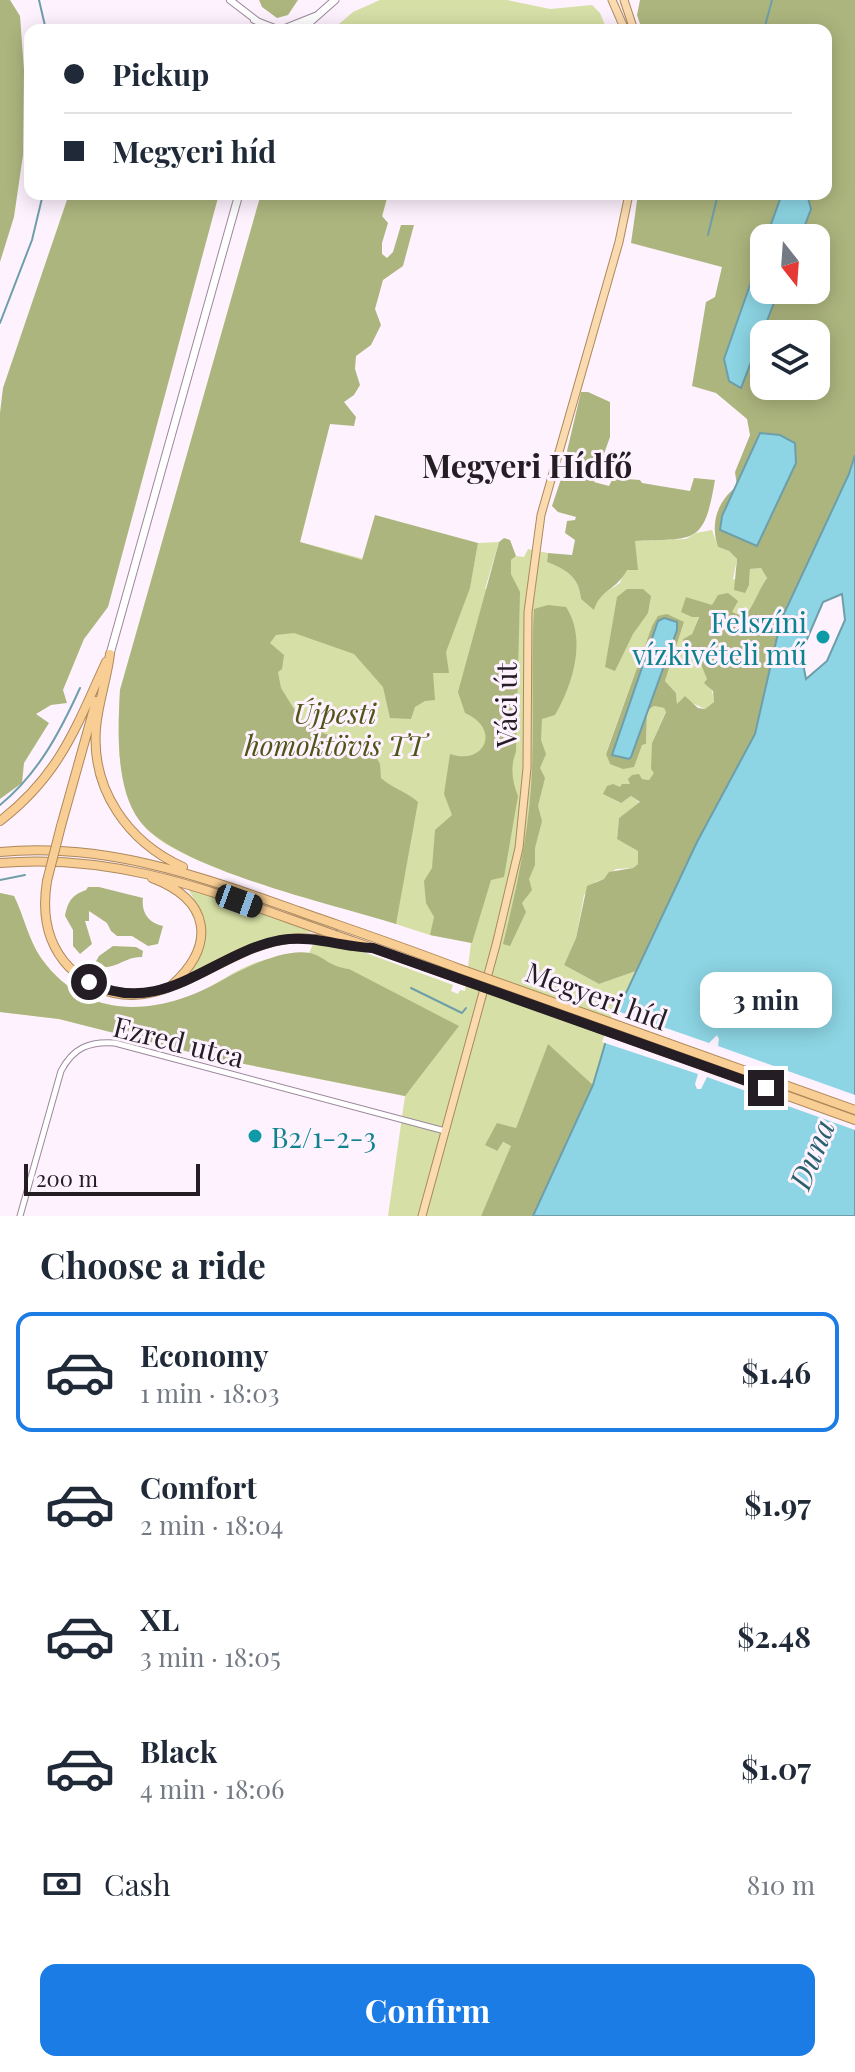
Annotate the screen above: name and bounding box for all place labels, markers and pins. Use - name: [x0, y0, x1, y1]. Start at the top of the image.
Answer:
- place label: Felszíni vízkivételi mű: [631, 603, 807, 672]
- marker: Felszíni vízkivételi mű: [814, 628, 832, 646]
- place label: B2/1-2-3: [271, 1118, 376, 1155]
- marker: B2/1-2-3: [246, 1127, 264, 1145]

